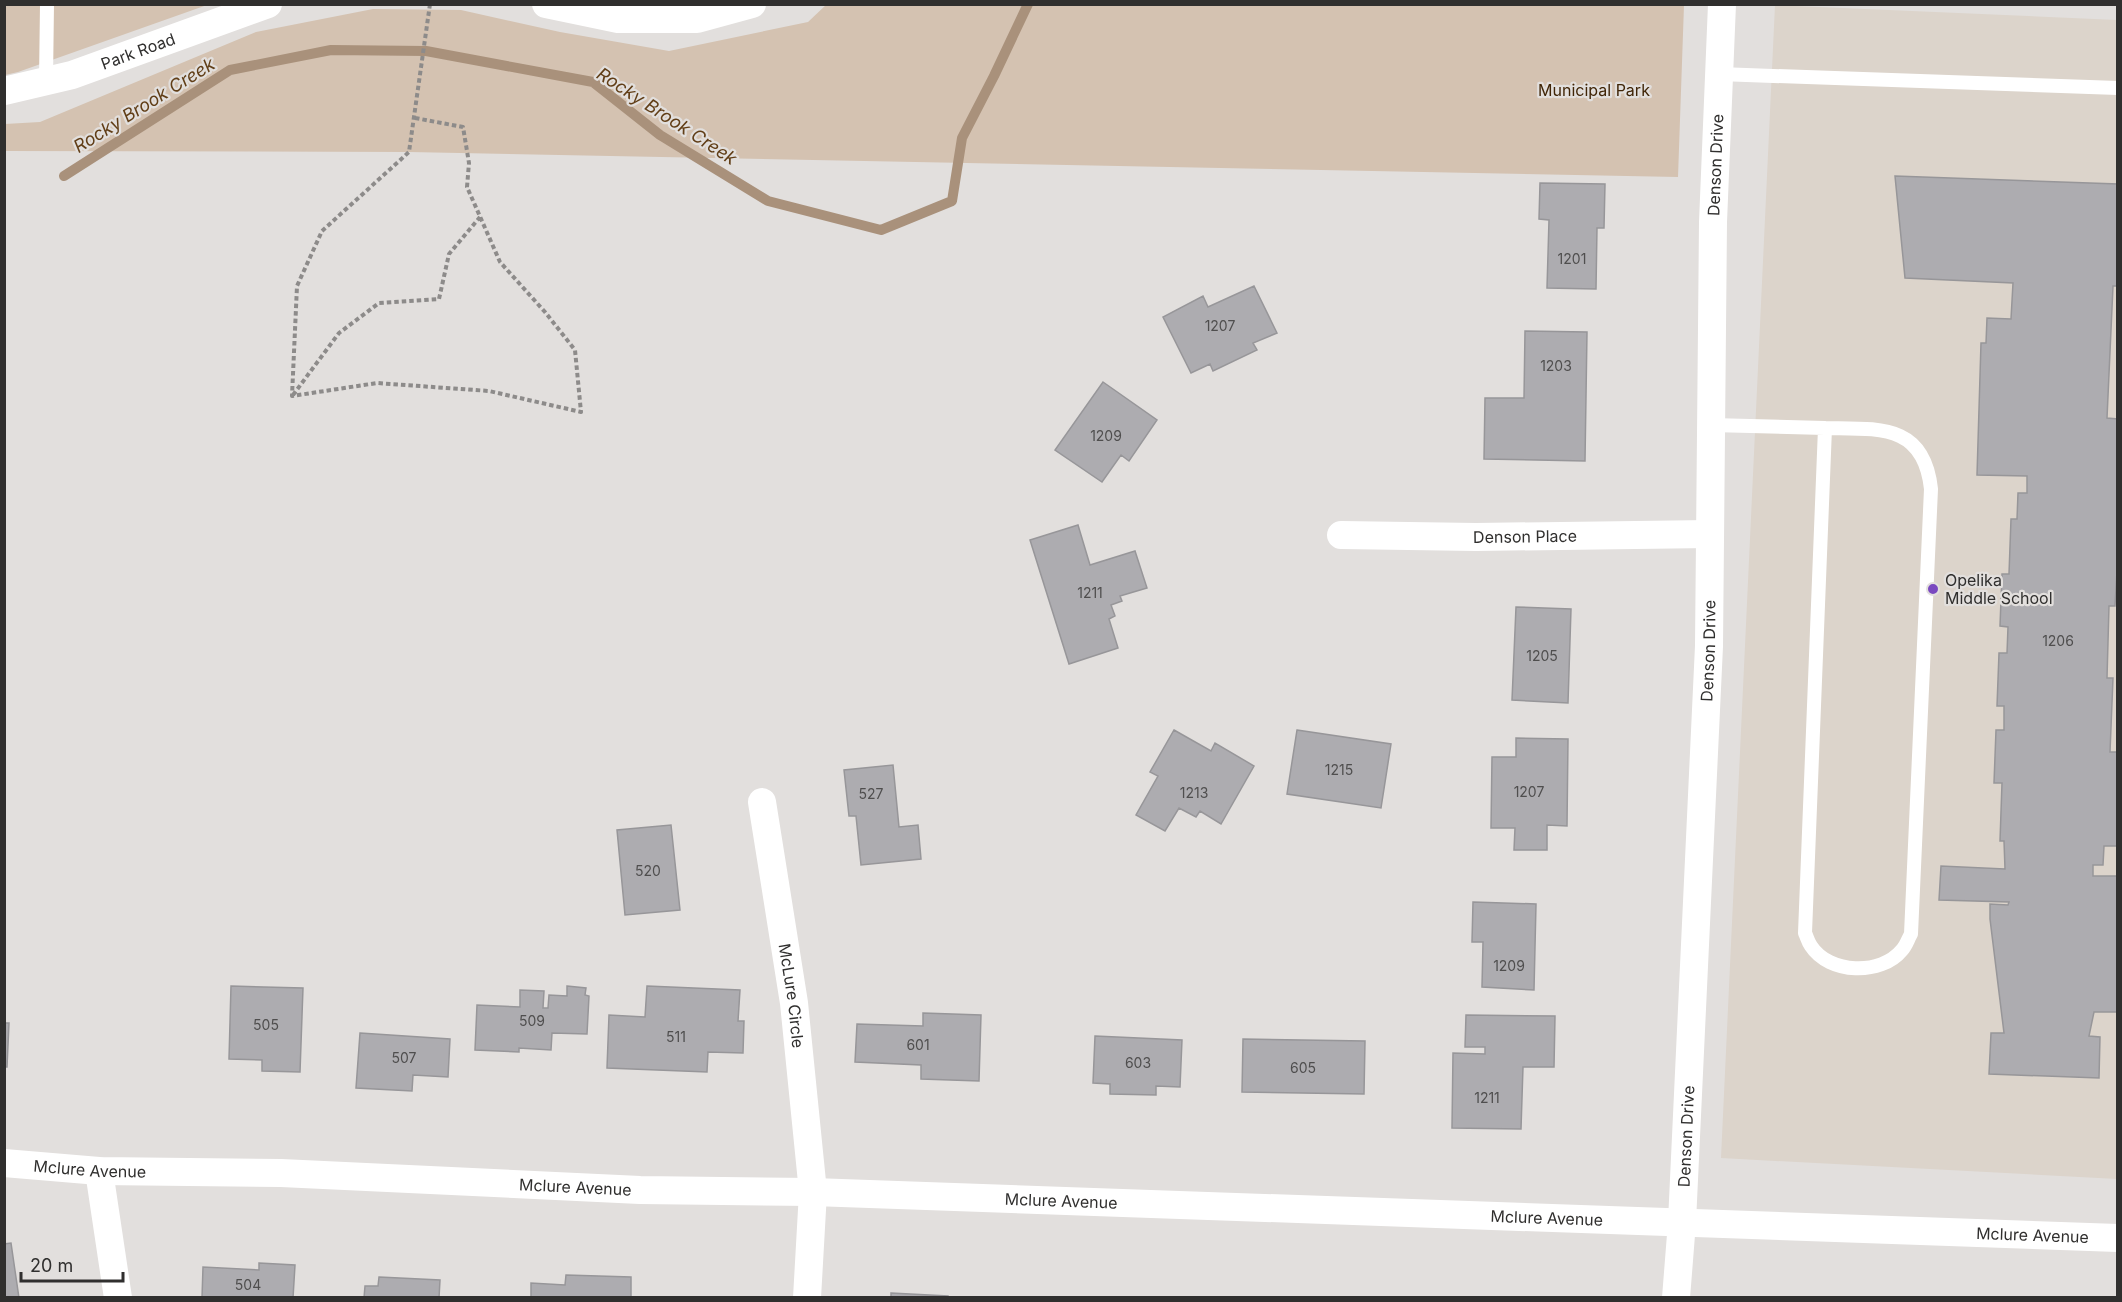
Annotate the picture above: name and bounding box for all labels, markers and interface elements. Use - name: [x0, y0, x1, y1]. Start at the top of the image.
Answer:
- street label: Park Road: [98, 29, 178, 74]
- water label: Rocky Brook Creek: [70, 52, 219, 157]
- water label: Rocky Brook Creek: [593, 63, 742, 170]
- park label: Municipal Park: [1538, 80, 1650, 100]
- street label: Denson Drive: [1703, 114, 1727, 216]
- house number: 1201: [1558, 250, 1586, 267]
- house number: 1207: [1205, 317, 1235, 334]
- house number: 1203: [1540, 357, 1572, 374]
- house number: 1209: [1090, 427, 1122, 444]
- street label: Denson Place: [1473, 526, 1577, 547]
- place label: Opelika Middle School: [1945, 570, 2053, 608]
- marker: Opelika Middle School: [1926, 582, 1940, 596]
- house number: 1211: [1077, 584, 1103, 601]
- street label: Denson Drive: [1696, 600, 1719, 702]
- house number: 1206: [2042, 632, 2074, 649]
- house number: 1205: [1526, 647, 1558, 664]
- house number: 1215: [1325, 761, 1353, 778]
- house number: 1207: [1514, 783, 1544, 800]
- house number: 1213: [1180, 784, 1208, 801]
- house number: 527: [859, 785, 884, 802]
- house number: 520: [635, 862, 661, 879]
- street label: McLure Circle: [775, 942, 808, 1049]
- house number: 1209: [1493, 957, 1525, 974]
- house number: 509: [519, 1012, 545, 1029]
- house number: 505: [253, 1016, 279, 1033]
- house number: 511: [666, 1028, 686, 1045]
- house number: 601: [906, 1036, 930, 1053]
- house number: 507: [392, 1049, 417, 1066]
- house number: 603: [1125, 1054, 1151, 1071]
- house number: 605: [1290, 1059, 1316, 1076]
- street label: Denson Drive: [1674, 1085, 1698, 1188]
- house number: 1211: [1474, 1089, 1500, 1106]
- street label: Mclure Avenue: [33, 1156, 146, 1182]
- street label: Mclure Avenue: [519, 1174, 632, 1200]
- street label: Mclure Avenue: [1004, 1189, 1118, 1213]
- street label: Mclure Avenue: [1490, 1206, 1603, 1230]
- street label: Mclure Avenue: [1976, 1223, 2089, 1247]
- scale bar: [21, 1245, 123, 1283]
- text: 20 m: [30, 1255, 73, 1276]
- house number: 504: [235, 1276, 261, 1293]

